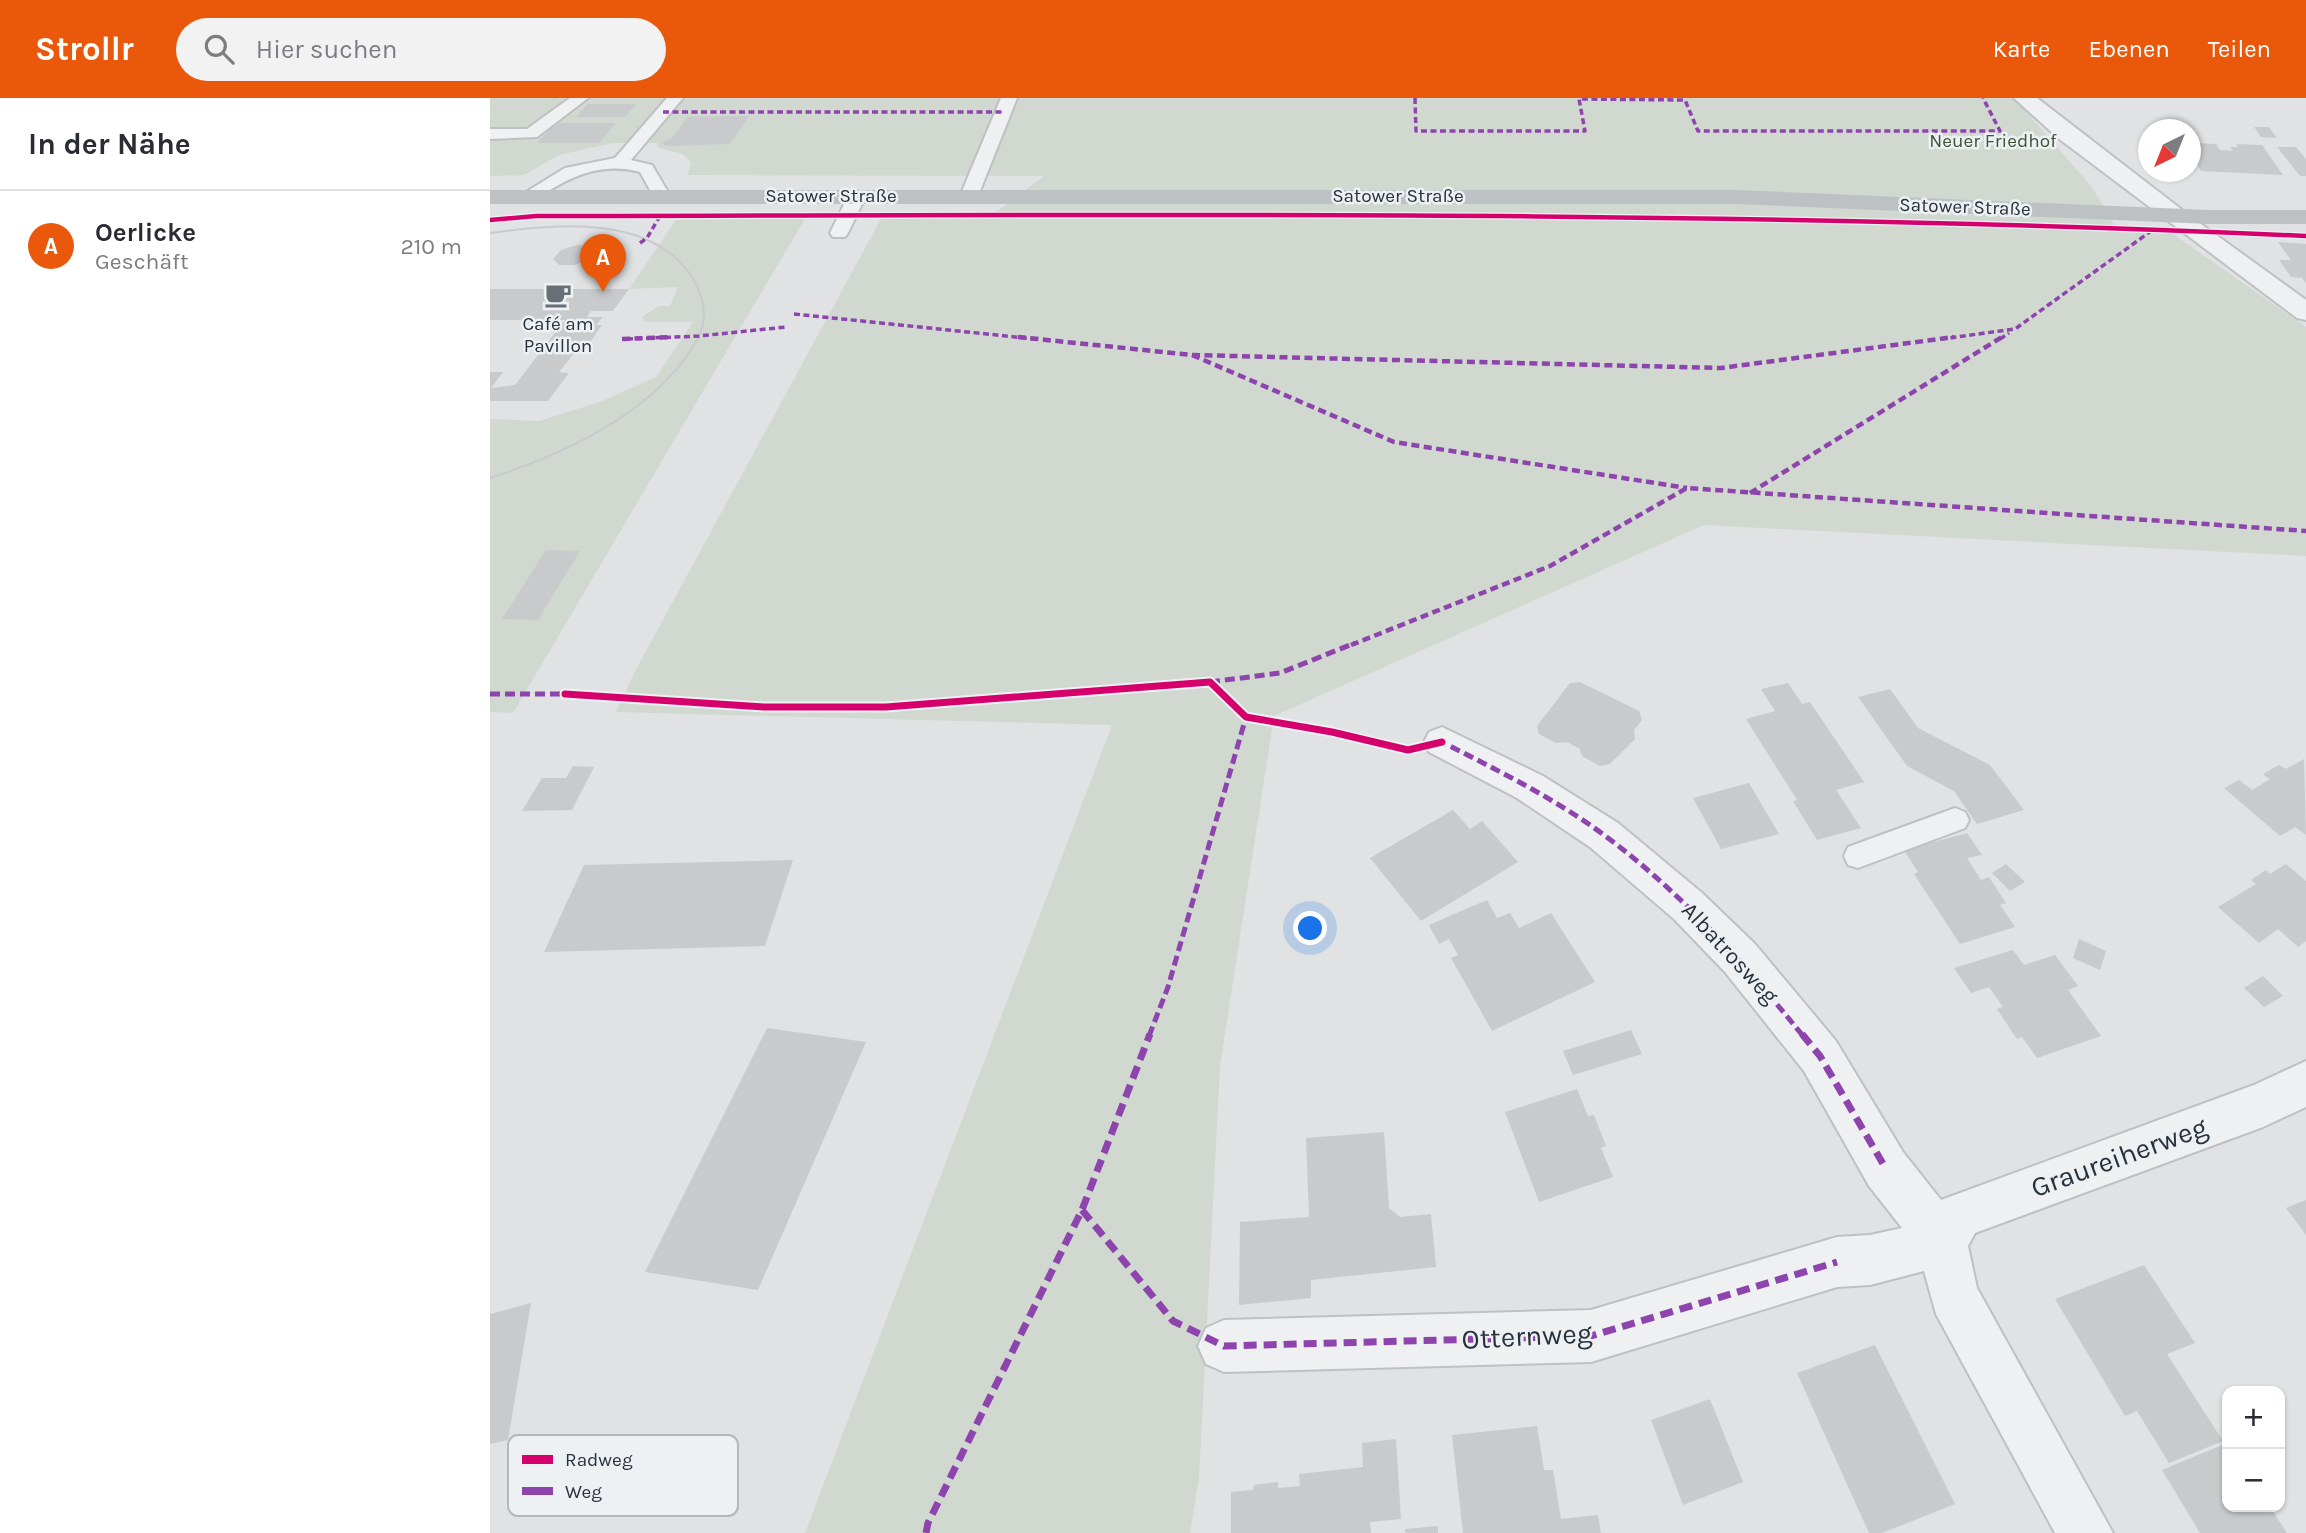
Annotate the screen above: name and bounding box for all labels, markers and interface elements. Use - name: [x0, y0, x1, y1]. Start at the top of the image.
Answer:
- search box: [176, 18, 666, 81]
- text: Strollr: [35, 30, 134, 68]
- icon: search: [200, 30, 238, 68]
- text: Hier suchen: [256, 34, 397, 65]
- text: Karte: [1993, 35, 2050, 63]
- text: Ebenen: [2088, 35, 2170, 63]
- text: Teilen: [2208, 35, 2271, 63]
- north arrow: [2138, 119, 2201, 182]
- text: In der Nähe: [28, 126, 191, 162]
- park label: Neuer Friedhof: [1929, 130, 2057, 152]
- street label: Satower Straße: [765, 185, 897, 207]
- street label: Satower Straße: [1332, 185, 1464, 207]
- street label: Satower Straße: [1899, 194, 2031, 220]
- text: Oerlicke: [95, 217, 196, 248]
- text: A: [44, 233, 58, 260]
- text: 210 m: [400, 233, 462, 260]
- pin: A: [580, 234, 626, 292]
- text: Geschäft: [95, 248, 189, 275]
- cafe icon: Café am Pavillon: [543, 280, 573, 310]
- place label: Café am Pavillon: [522, 313, 594, 357]
- street label: Albatrosweg: [1676, 897, 1784, 1009]
- your location: [1293, 911, 1327, 945]
- street label: Graureiherweg: [2026, 1110, 2212, 1204]
- street label: Otternweg: [1461, 1316, 1593, 1356]
- map controls: [2222, 1386, 2285, 1512]
- button: +: [2222, 1386, 2285, 1449]
- legend: [508, 1435, 738, 1516]
- text: Radweg: [565, 1449, 633, 1471]
- button: −: [2222, 1449, 2285, 1512]
- text: Weg: [565, 1481, 602, 1503]

